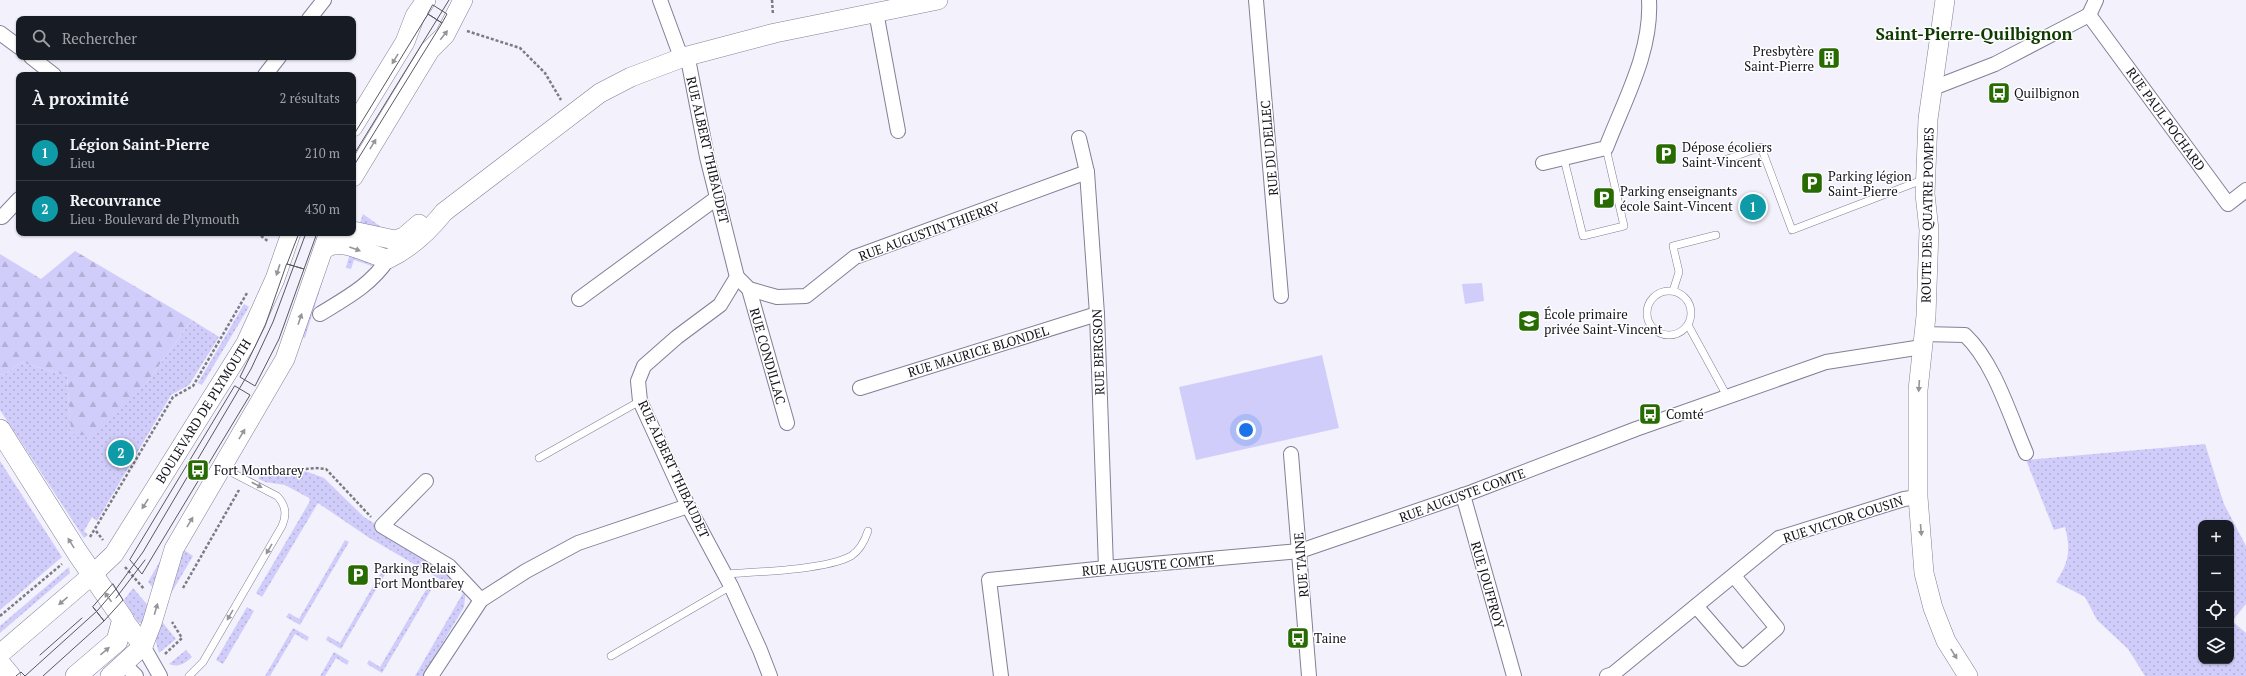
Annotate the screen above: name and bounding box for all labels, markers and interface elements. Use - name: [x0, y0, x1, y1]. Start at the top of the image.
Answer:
- search box: [16, 16, 356, 60]
- district label: Saint-Pierre-Quilbignon: [1875, 22, 2073, 45]
- icon: search: [30, 27, 52, 49]
- text: Rechercher: [62, 28, 137, 48]
- one-way arrow: [439, 30, 448, 41]
- place label: Presbytère Saint-Pierre: [1744, 42, 1814, 75]
- building icon: Presbytère Saint-Pierre: [1816, 45, 1842, 71]
- one-way arrow: [391, 53, 398, 65]
- street label: RUE PAUL POCHARD: [2122, 64, 2210, 174]
- street label: RUE ALBERT THIBAUDET: [682, 75, 734, 225]
- bus stop icon: Quilbignon: [1986, 80, 2012, 106]
- place label: Quilbignon: [2014, 84, 2080, 102]
- text: À proximité: [32, 87, 129, 110]
- text: 2 résultats: [280, 89, 340, 107]
- street label: RUE DU DELLEC: [1256, 99, 1282, 197]
- street label: ROUTE DES QUATRE POMPES: [1916, 127, 1938, 303]
- text: Légion Saint-Pierre: [70, 134, 209, 154]
- one-way arrow: [370, 138, 377, 150]
- place label: Dépose écoliers Saint-Vincent: [1682, 138, 1772, 171]
- parking icon: Dépose écoliers Saint-Vincent: [1653, 141, 1679, 167]
- text: 1: [41, 144, 49, 162]
- text: 210 m: [305, 144, 340, 162]
- text: Lieu: [70, 154, 95, 172]
- place label: Parking légion Saint-Pierre: [1828, 167, 1912, 200]
- parking icon: Parking légion Saint-Pierre: [1799, 170, 1825, 196]
- place label: Parking enseignants école Saint-Vincent: [1620, 182, 1737, 215]
- parking icon: Parking enseignants école Saint-Vincent: [1591, 185, 1617, 211]
- text: Recouvrance: [70, 190, 161, 210]
- pin: 1: [1740, 192, 1766, 222]
- street label: RUE AUGUSTIN THIERRY: [856, 197, 1003, 265]
- text: 2: [41, 200, 49, 218]
- text: 430 m: [305, 200, 340, 218]
- text: Lieu · Boulevard de Plymouth: [70, 210, 239, 228]
- one-way arrow: [350, 246, 362, 252]
- one-way arrow: [275, 264, 281, 276]
- place label: École primaire privée Saint-Vincent: [1544, 305, 1663, 338]
- street label: RUE CONDILLAC: [746, 306, 790, 406]
- street label: RUE BERGSON: [1087, 308, 1108, 395]
- school or university icon: École primaire privée Saint-Vincent: [1516, 308, 1542, 334]
- one-way arrow: [297, 312, 303, 324]
- street label: RUE MAURICE BLONDEL: [905, 321, 1051, 381]
- street label: BOULEVARD DE PLYMOUTH: [151, 335, 255, 487]
- one-way arrow: [1915, 380, 1922, 392]
- street label: RUE ALBERT THIBAUDET: [634, 397, 714, 541]
- bus stop icon: Comté: [1637, 401, 1663, 427]
- place label: Comté: [1666, 405, 1704, 423]
- your location: [1236, 420, 1256, 440]
- one-way arrow: [238, 428, 245, 440]
- pin: 2: [108, 438, 134, 468]
- bus stop icon: Fort Montbarey: [185, 457, 211, 483]
- place label: Fort Montbarey: [214, 461, 304, 479]
- street label: RUE AUGUSTE COMTE: [1396, 464, 1528, 526]
- one-way arrow: [251, 482, 263, 488]
- street label: RUE VICTOR COUSIN: [1781, 491, 1906, 547]
- one-way arrow: [142, 498, 149, 510]
- one-way arrow: [186, 517, 194, 527]
- map controls: [2198, 520, 2234, 664]
- button: +: [2198, 520, 2234, 556]
- one-way arrow: [1917, 524, 1924, 536]
- street label: RUE TAINE: [1289, 532, 1313, 598]
- one-way arrow: [67, 537, 74, 549]
- street label: RUE JOUFFROY: [1467, 539, 1509, 631]
- one-way arrow: [266, 543, 273, 555]
- street label: RUE AUGUSTE COMTE: [1081, 550, 1215, 580]
- button: −: [2198, 556, 2234, 592]
- place label: Parking Relais Fort Montbarey: [374, 559, 464, 592]
- parking icon: Parking Relais Fort Montbarey: [345, 562, 371, 588]
- one-way arrow: [104, 592, 112, 602]
- button: locate: [2198, 592, 2234, 628]
- one-way arrow: [57, 596, 68, 605]
- one-way arrow: [153, 603, 159, 615]
- one-way arrow: [227, 609, 234, 621]
- bus stop icon: Taine: [1285, 625, 1311, 651]
- button: layers: [2198, 628, 2234, 664]
- place label: Taine: [1314, 629, 1346, 647]
- one-way arrow: [100, 646, 111, 655]
- one-way arrow: [1950, 649, 1958, 659]

